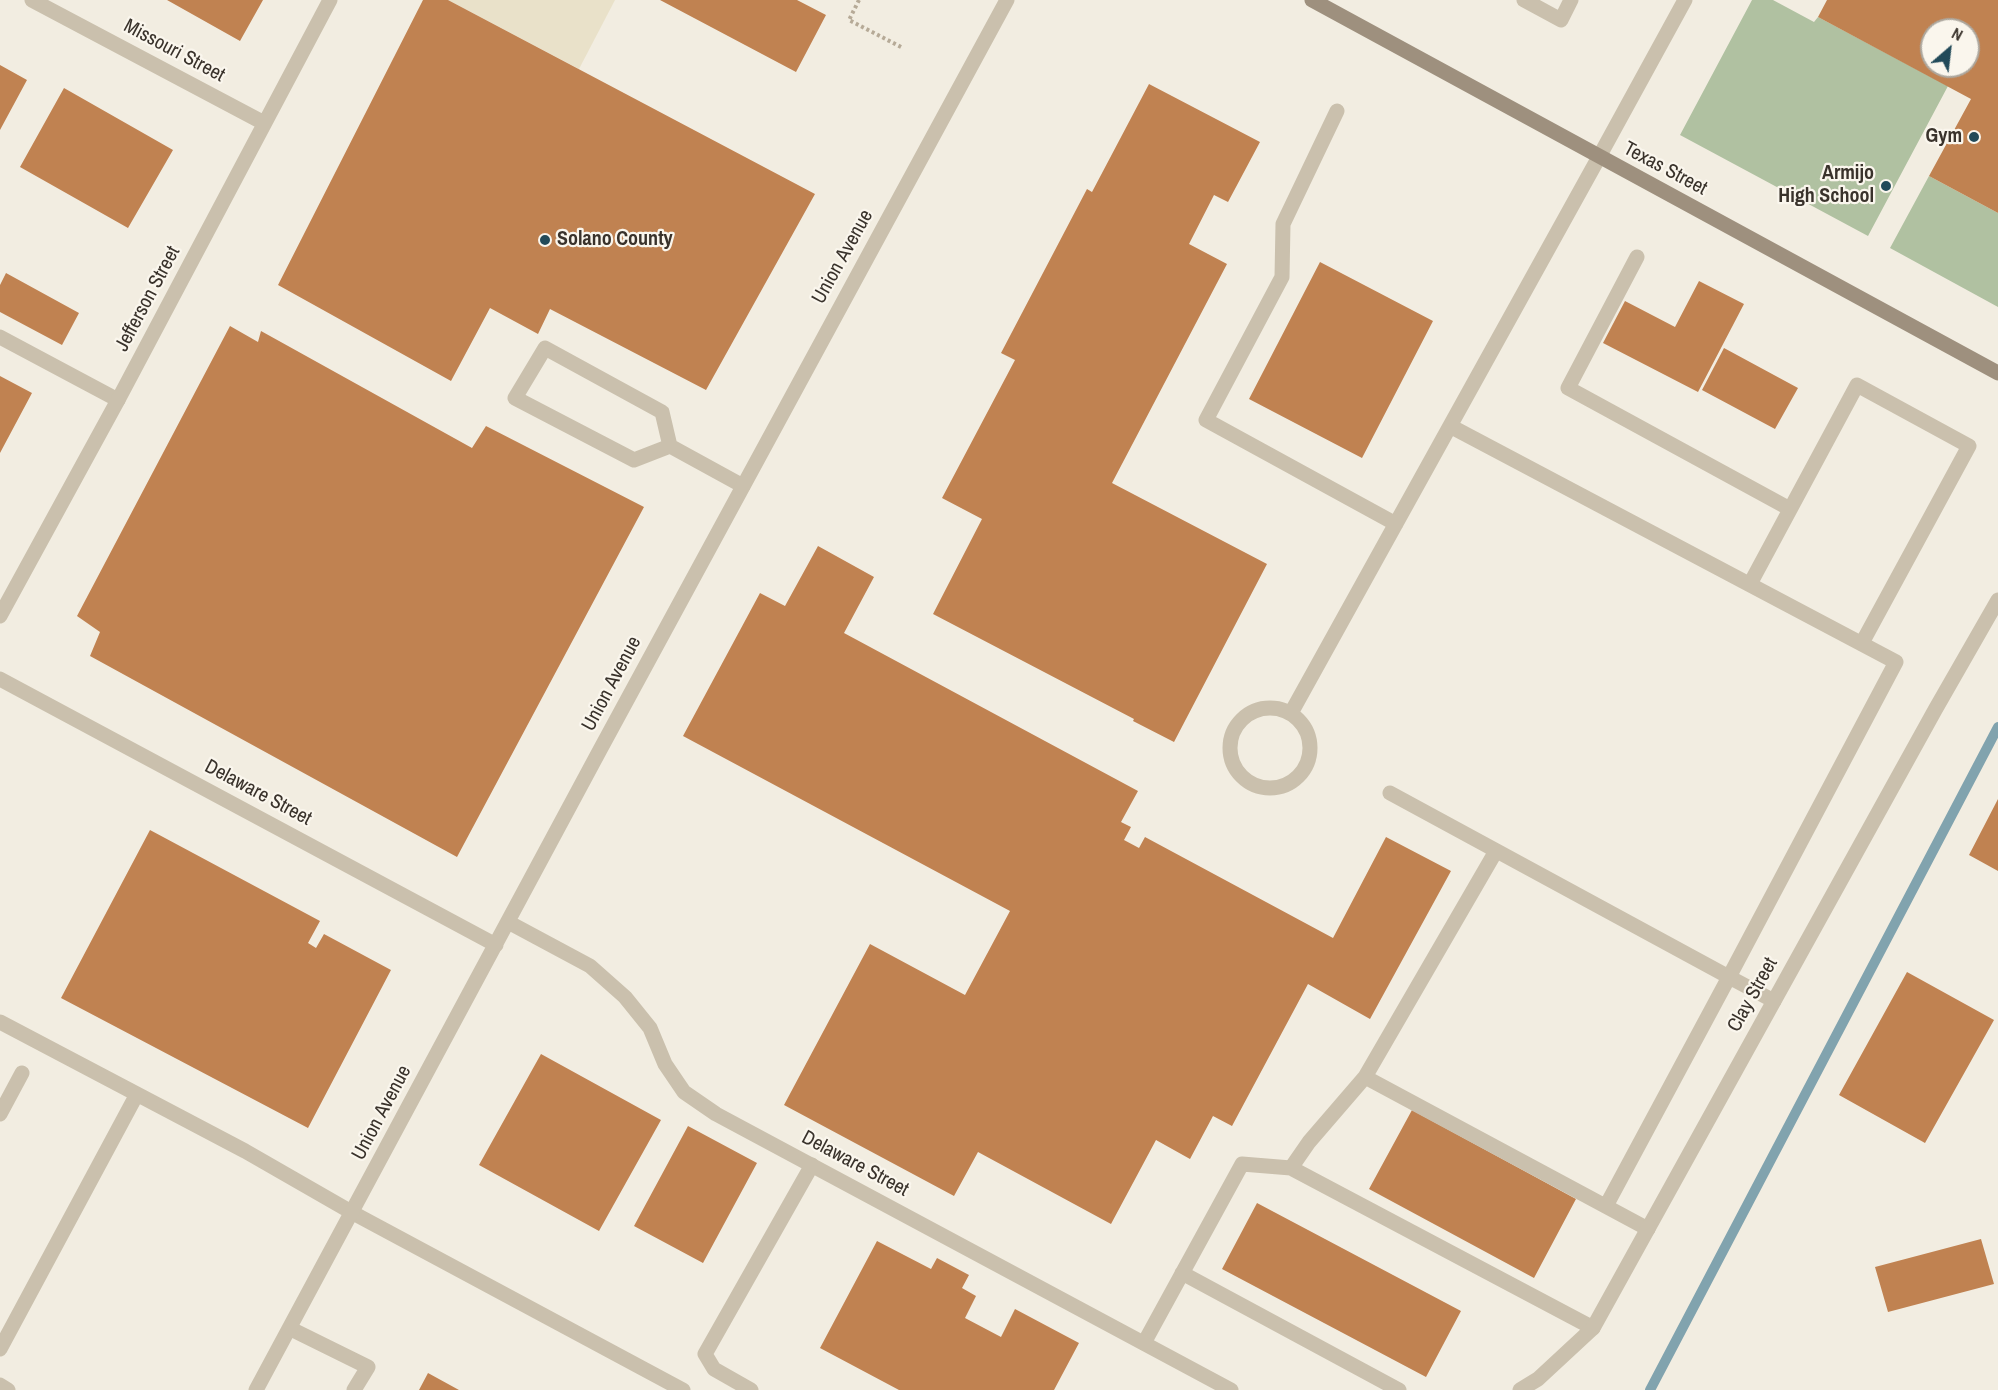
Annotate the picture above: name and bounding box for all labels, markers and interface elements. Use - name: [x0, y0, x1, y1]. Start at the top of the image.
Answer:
- street label: Missouri Street: [119, 14, 229, 88]
- north arrow: [1920, 18, 1980, 78]
- text: N: [1948, 22, 1967, 46]
- place label: Gym: [1926, 125, 1962, 149]
- marker: Gym: [1967, 130, 1981, 144]
- street label: Texas Street: [1619, 137, 1711, 201]
- place label: Armijo High School: [1778, 162, 1874, 209]
- marker: Armijo High School: [1879, 179, 1893, 193]
- street label: Union Avenue: [807, 206, 879, 308]
- place label: Solano County: [557, 228, 673, 252]
- marker: Solano County: [538, 233, 552, 247]
- street label: Jefferson Street: [110, 242, 186, 356]
- street label: Union Avenue: [577, 633, 647, 735]
- street label: Delaware Street: [200, 755, 316, 831]
- street label: Clay Street: [1723, 954, 1783, 1036]
- street label: Union Avenue: [347, 1062, 417, 1164]
- street label: Delaware Street: [797, 1126, 913, 1202]

